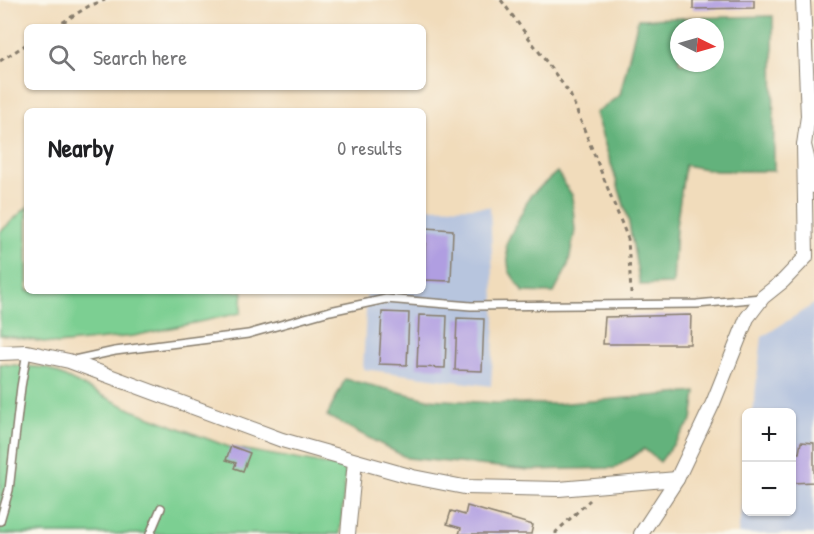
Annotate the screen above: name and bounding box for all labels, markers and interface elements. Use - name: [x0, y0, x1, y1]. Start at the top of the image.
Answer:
- north arrow: [670, 18, 724, 72]
- search box: [24, 24, 426, 90]
- icon: search: [45, 41, 78, 74]
- text: Search here: [93, 42, 187, 72]
- text: Nearby: [48, 130, 114, 165]
- text: 0 results: [337, 134, 402, 161]
- map controls: [742, 408, 796, 516]
- button: +: [742, 408, 796, 462]
- button: −: [742, 462, 796, 516]

